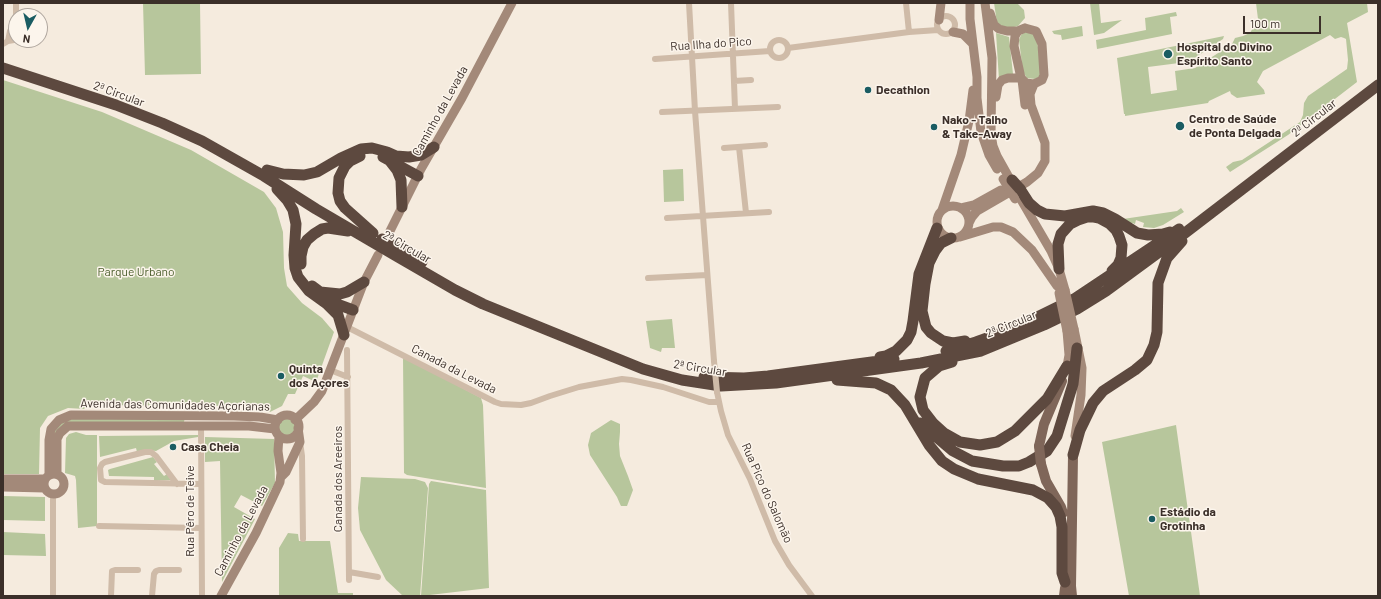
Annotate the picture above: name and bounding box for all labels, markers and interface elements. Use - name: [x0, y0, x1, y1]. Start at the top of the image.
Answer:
- north arrow: [8, 8, 48, 48]
- scale bar: [1245, 8, 1323, 34]
- text: 100 m: [1250, 16, 1280, 30]
- text: N: [22, 32, 31, 46]
- street label: Rua Ilha do Pico: [670, 34, 752, 54]
- place label: Hospital do Divino Espírito Santo: [1177, 40, 1272, 68]
- marker: Hospital do Divino Espírito Santo: [1162, 48, 1174, 60]
- street label: Caminho da Levada: [409, 64, 471, 158]
- street label: 2ª Circular: [91, 78, 147, 110]
- place label: Decathlon: [876, 83, 930, 97]
- marker: Decathlon: [863, 85, 873, 95]
- street label: 2ª Circular: [1289, 96, 1339, 140]
- place label: Centro de Saúde de Ponta Delgada: [1189, 112, 1281, 140]
- place label: Nako - Talho & Take-Away: [942, 113, 1012, 141]
- marker: Centro de Saúde de Ponta Delgada: [1174, 120, 1186, 132]
- marker: Nako - Talho & Take-Away: [929, 122, 939, 132]
- street label: 2ª Circular: [380, 227, 434, 267]
- park label: Parque Urbano: [97, 265, 175, 279]
- street label: 2ª Circular: [984, 307, 1038, 341]
- street label: Canada da Levada: [409, 341, 499, 397]
- street label: 2ª Circular: [673, 357, 727, 379]
- place label: Quinta dos Açores: [289, 362, 349, 390]
- marker: Quinta dos Açores: [276, 371, 286, 381]
- street label: Avenida das Comunidades Açorianas: [80, 396, 270, 414]
- street label: Canada dos Areeiros: [331, 426, 345, 532]
- place label: Casa Cheia: [181, 440, 239, 454]
- street label: Rua Pico do Salomão: [738, 441, 796, 545]
- marker: Casa Cheia: [168, 442, 178, 452]
- street label: Rua Pêro de Teive: [183, 465, 197, 557]
- street label: Caminho da Levada: [211, 483, 271, 579]
- place label: Estádio da Grotinha: [1160, 505, 1216, 533]
- marker: Estádio da Grotinha: [1147, 514, 1157, 524]

